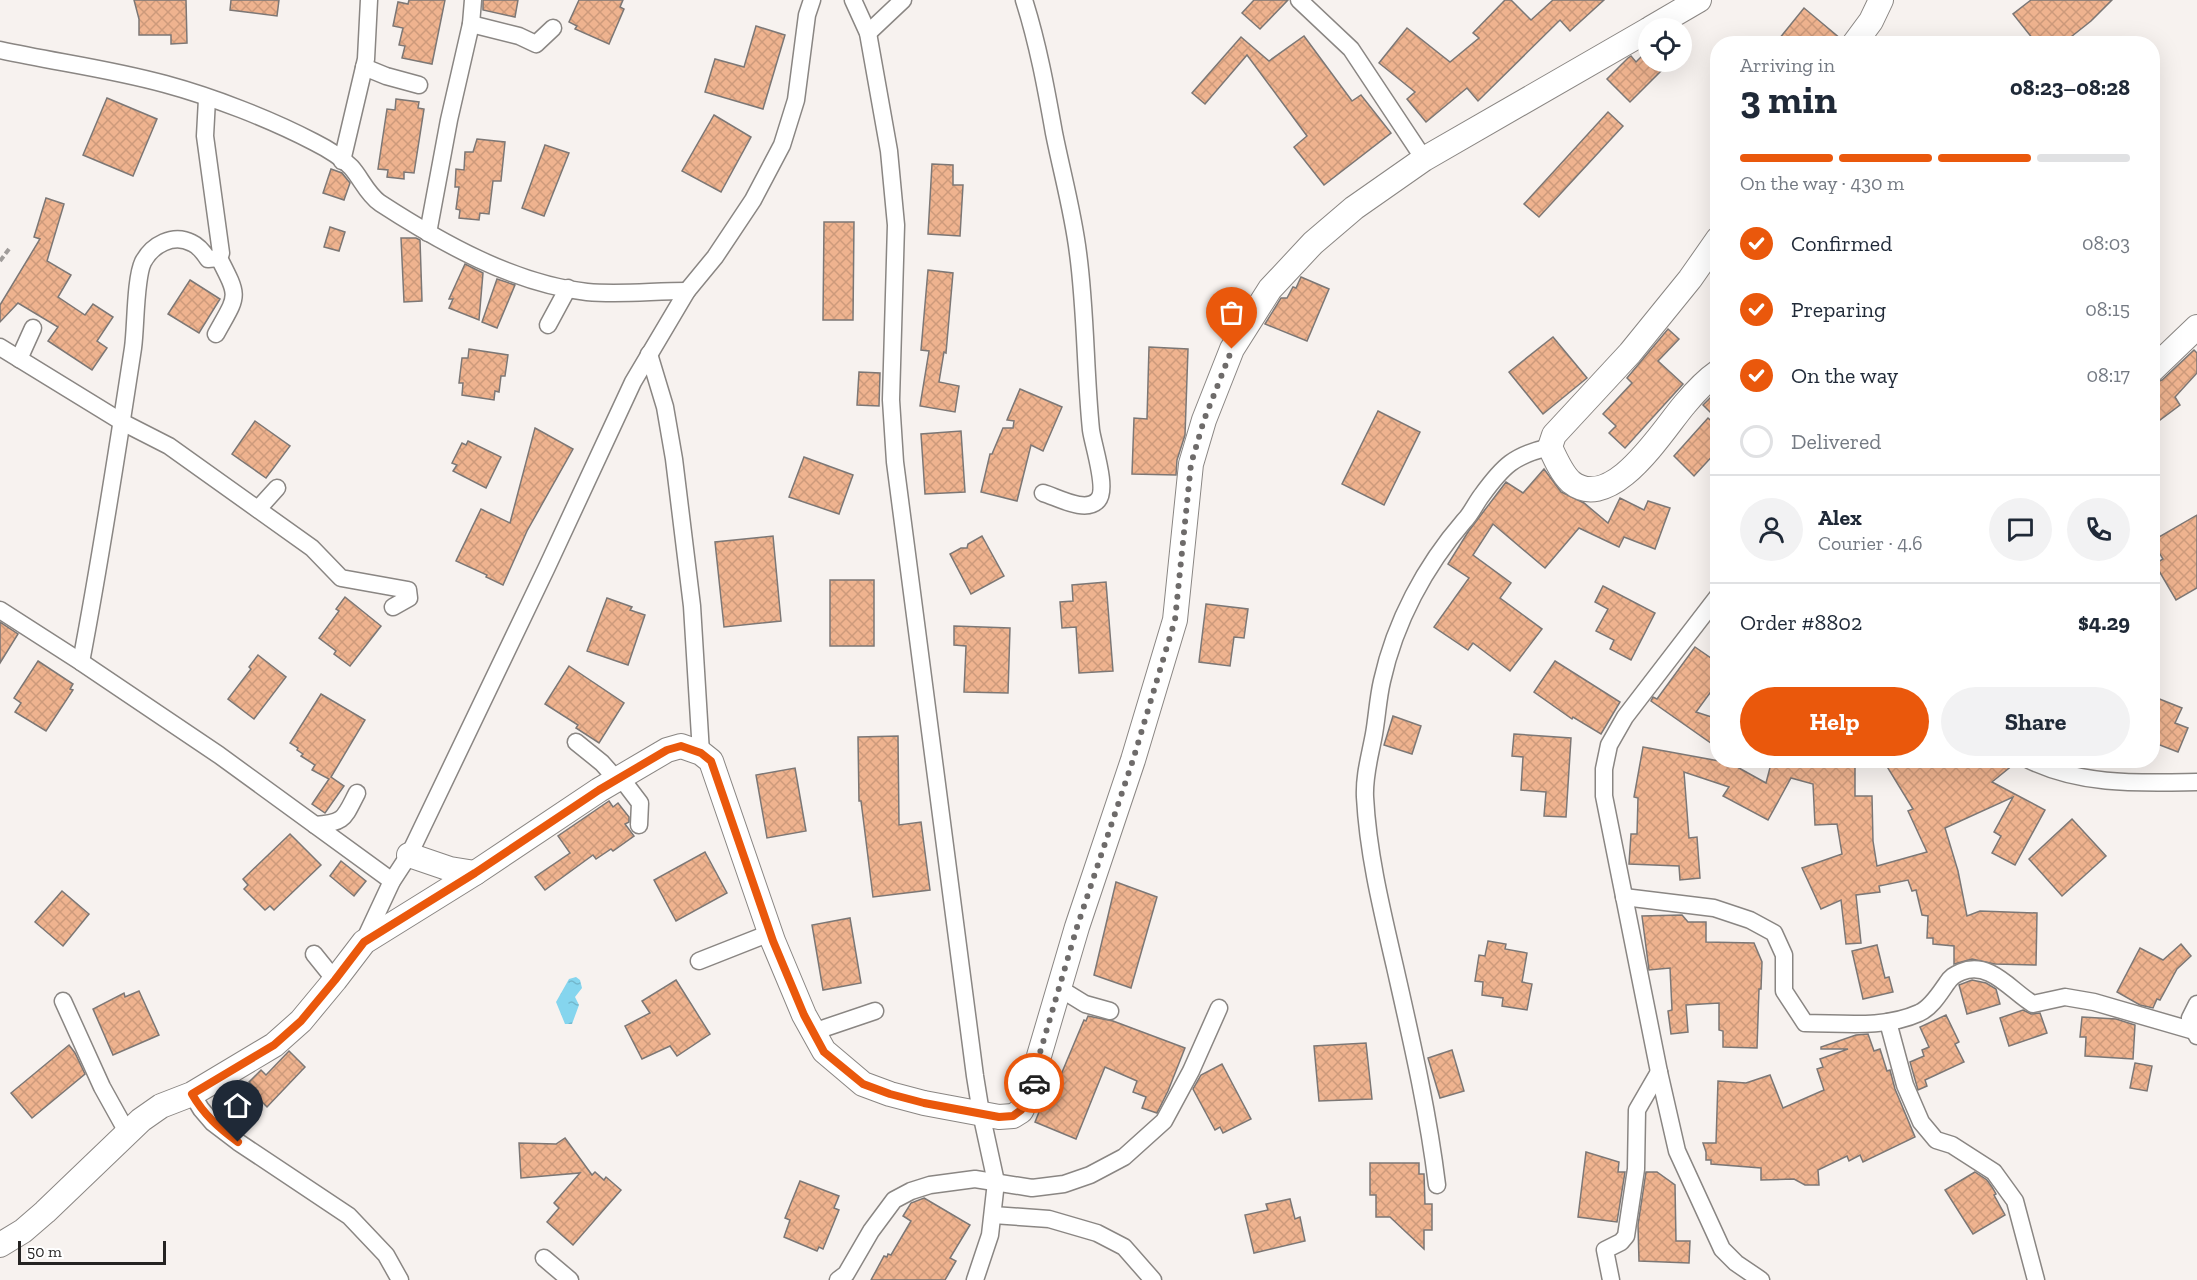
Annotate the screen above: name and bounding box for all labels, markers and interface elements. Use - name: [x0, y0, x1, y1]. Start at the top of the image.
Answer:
- map controls: [1638, 18, 1692, 72]
- button: locate: [1638, 18, 1692, 72]
- text: Arriving in: [1740, 53, 1835, 77]
- text: 08:23–08:28: [2010, 74, 2130, 101]
- text: 3 min: [1740, 76, 1837, 123]
- text: On the way · 430 m: [1740, 171, 1904, 195]
- icon: check: [1740, 227, 1773, 260]
- text: Confirmed: [1791, 230, 1892, 257]
- text: 08:03: [2082, 231, 2130, 255]
- pin: [1206, 287, 1257, 349]
- icon: check: [1740, 293, 1773, 326]
- icon: bag: [1215, 296, 1248, 329]
- text: Preparing: [1791, 296, 1886, 323]
- text: 08:15: [2085, 297, 2130, 321]
- icon: check: [1740, 359, 1773, 392]
- text: On the way: [1791, 362, 1898, 389]
- text: 08:17: [2086, 363, 2130, 387]
- text: Delivered: [1791, 428, 1881, 455]
- button: person: [1740, 498, 1803, 561]
- button: chat: [1989, 498, 2052, 561]
- button: phone: [2067, 498, 2130, 561]
- text: Alex: [1818, 504, 1862, 531]
- text: Courier · 4.6: [1818, 531, 1923, 555]
- text: Order #8802: [1740, 609, 1862, 636]
- text: $4.29: [2078, 609, 2130, 636]
- button: Help: [1740, 687, 1929, 756]
- button: Share: [1941, 687, 2130, 756]
- courier: [1004, 1053, 1064, 1113]
- icon: car: [1018, 1067, 1051, 1100]
- pin: [212, 1080, 263, 1142]
- icon: home: [221, 1089, 254, 1122]
- scale bar: [18, 1238, 166, 1266]
- text: 50 m: [27, 1242, 62, 1261]

